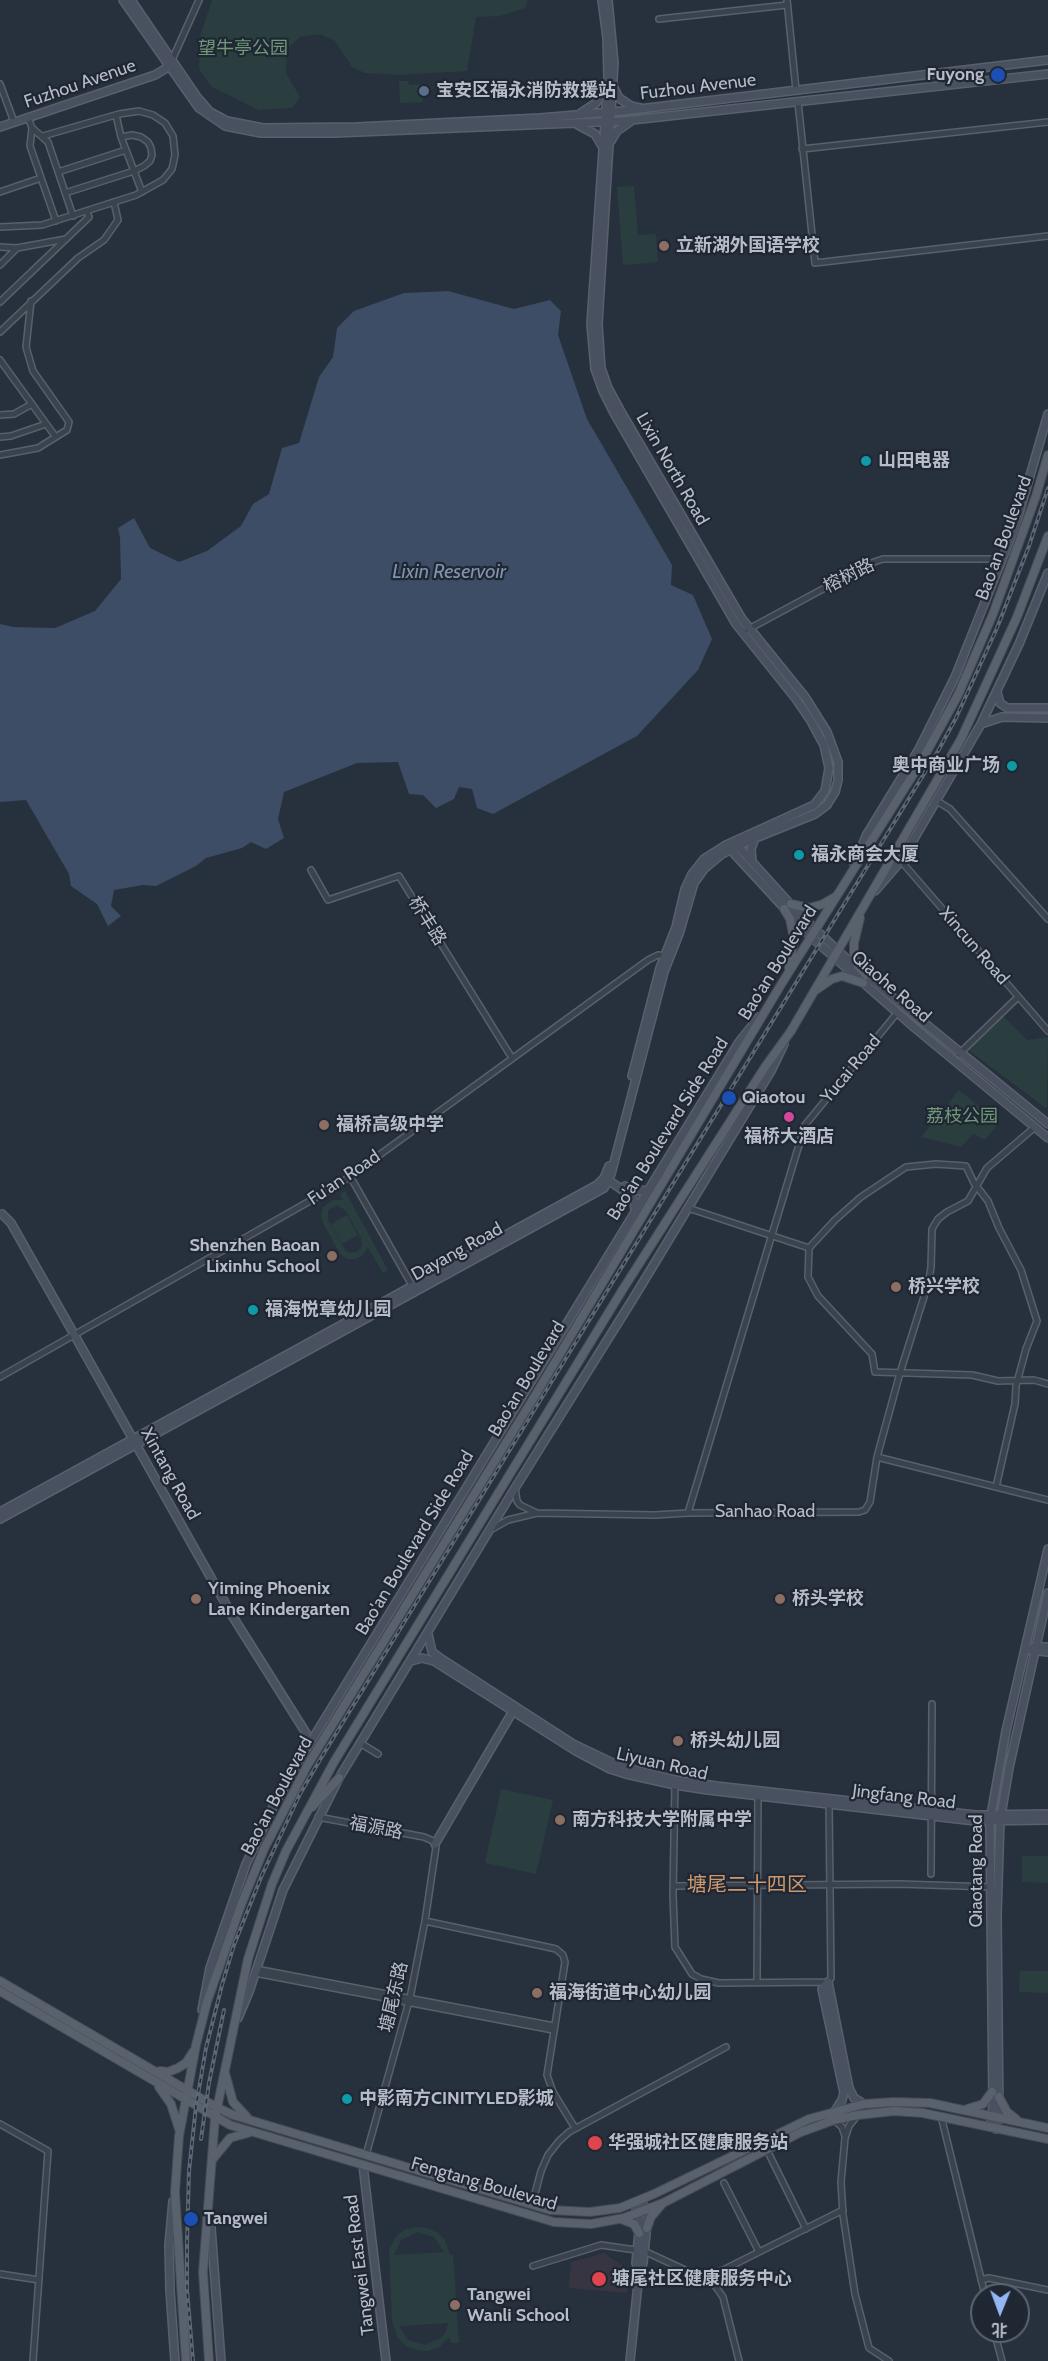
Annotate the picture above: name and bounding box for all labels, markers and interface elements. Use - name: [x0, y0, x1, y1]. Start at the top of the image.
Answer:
- park label: 望牛亭公园: [198, 38, 288, 60]
- street label: Fuzhou Avenue: [21, 55, 139, 113]
- place label: Fuyong: [926, 64, 984, 86]
- marker: Fuyong: [989, 66, 1007, 84]
- street label: Fuzhou Avenue: [639, 69, 757, 105]
- place label: 宝安区福永消防救援站: [436, 80, 616, 102]
- marker: 宝安区福永消防救援站: [417, 84, 431, 98]
- place label: 立新湖外国语学校: [676, 235, 820, 257]
- marker: 立新湖外国语学校: [657, 239, 671, 253]
- street label: Lixin North Road: [631, 409, 713, 529]
- place label: 山田电器: [878, 450, 950, 472]
- marker: 山田电器: [859, 454, 873, 468]
- street label: Bao'an Boulevard: [971, 473, 1037, 603]
- street label: 榕树路: [820, 554, 878, 598]
- water label: Lixin Reservoir: [392, 560, 506, 584]
- place label: 奥中商业广场: [892, 755, 1000, 777]
- marker: 奥中商业广场: [1005, 759, 1019, 773]
- place label: 福永商会大厦: [811, 844, 919, 866]
- marker: 福永商会大厦: [792, 848, 806, 862]
- street label: 桥丰路: [404, 892, 450, 950]
- street label: Bao'an Boulevard: [734, 902, 822, 1024]
- street label: Xincun Road: [934, 903, 1014, 989]
- street label: Qiaohe Road: [847, 947, 935, 1027]
- street label: Yucai Road: [816, 1031, 886, 1107]
- street label: Bao'an Boulevard Side Road: [603, 1034, 733, 1224]
- place label: Qiaotou: [742, 1087, 805, 1109]
- marker: Qiaotou: [720, 1089, 738, 1107]
- park label: 荔枝公园: [926, 1106, 998, 1128]
- marker: 福桥大酒店: [782, 1110, 796, 1124]
- place label: 福桥高级中学: [336, 1114, 444, 1136]
- marker: 福桥高级中学: [317, 1118, 331, 1132]
- place label: 福桥大酒店: [744, 1126, 834, 1148]
- street label: Fu'an Road: [304, 1146, 384, 1210]
- street label: Dayang Road: [408, 1218, 506, 1286]
- place label: Shenzhen Baoan Lixinhu School: [189, 1235, 320, 1278]
- marker: Shenzhen Baoan Lixinhu School: [325, 1249, 339, 1263]
- place label: 桥兴学校: [908, 1276, 980, 1298]
- marker: 桥兴学校: [889, 1280, 903, 1294]
- place label: 福海悦章幼儿园: [265, 1299, 391, 1321]
- marker: 福海悦章幼儿园: [246, 1303, 260, 1317]
- street label: Bao'an Boulevard: [484, 1317, 570, 1441]
- street label: Xintang Road: [136, 1424, 204, 1524]
- street label: Bao'an Boulevard Side Road: [351, 1447, 479, 1639]
- street label: Sanhao Road: [715, 1501, 815, 1523]
- place label: Yiming Phoenix Lane Kindergarten: [208, 1578, 350, 1620]
- place label: 桥头学校: [792, 1588, 864, 1610]
- marker: Yiming Phoenix Lane Kindergarten: [189, 1592, 203, 1606]
- marker: 桥头学校: [773, 1592, 787, 1606]
- place label: 桥头幼儿园: [690, 1730, 780, 1752]
- street label: Bao'an Boulevard: [237, 1733, 317, 1859]
- marker: 桥头幼儿园: [671, 1734, 685, 1748]
- street label: Liyuan Road: [614, 1743, 710, 1785]
- street label: Jingfang Road: [851, 1780, 957, 1814]
- place label: 南方科技大学附属中学: [572, 1809, 752, 1831]
- street label: 福源路: [347, 1812, 405, 1844]
- marker: 南方科技大学附属中学: [553, 1813, 567, 1827]
- street label: Qiaotang Road: [966, 1815, 988, 1927]
- district label: 塘尾二十四区: [687, 1873, 807, 1897]
- street label: 塘尾东路: [375, 1959, 413, 2035]
- place label: 福海街道中心幼儿园: [549, 1982, 711, 2004]
- marker: 福海街道中心幼儿园: [530, 1986, 544, 2000]
- place label: 中影南方CINITYLED影城: [359, 2088, 554, 2110]
- marker: 中影南方CINITYLED影城: [340, 2092, 354, 2106]
- place label: 华强城社区健康服务站: [608, 2132, 788, 2154]
- marker: 华强城社区健康服务站: [586, 2134, 604, 2152]
- street label: Fengtang Boulevard: [409, 2153, 559, 2215]
- street label: Tangwei East Road: [341, 2193, 379, 2337]
- place label: Tangwei: [204, 2208, 267, 2230]
- marker: Tangwei: [182, 2210, 200, 2228]
- place label: 塘尾社区健康服务中心: [612, 2268, 792, 2290]
- marker: 塘尾社区健康服务中心: [590, 2270, 608, 2288]
- north arrow: [970, 2283, 1030, 2343]
- place label: Tangwei Wanli School: [467, 2284, 569, 2326]
- marker: Tangwei Wanli School: [448, 2298, 462, 2312]
- text: 北: [992, 2320, 1008, 2339]

